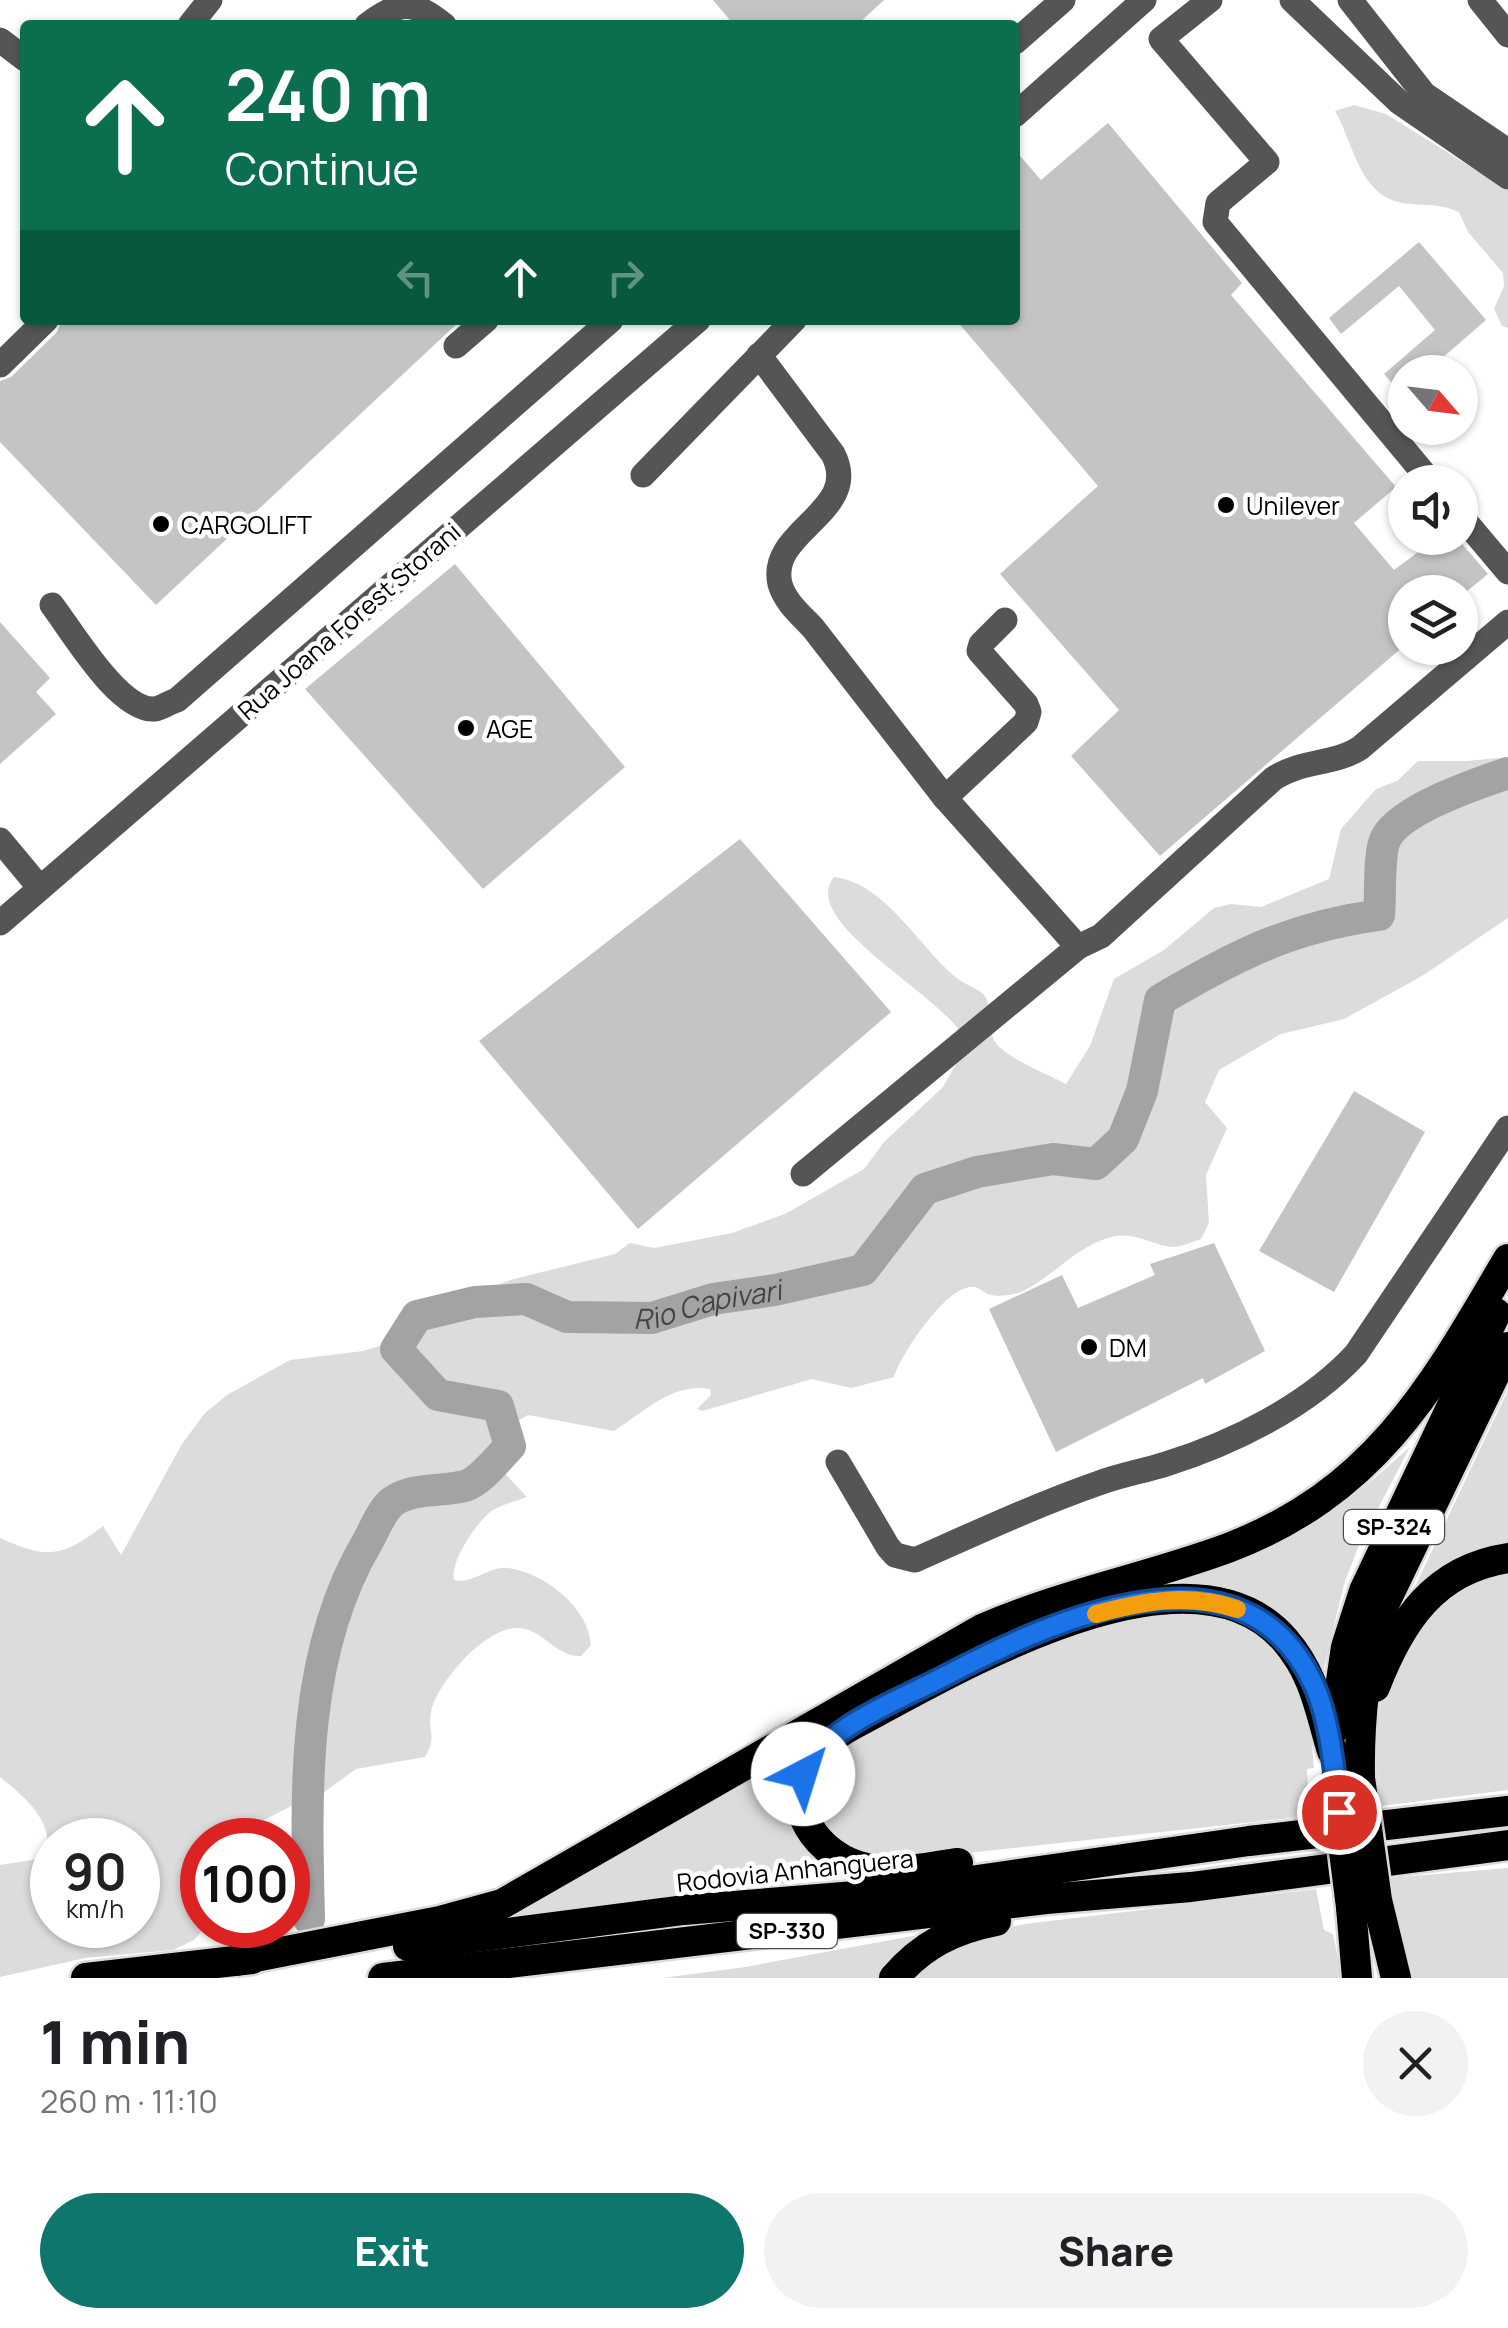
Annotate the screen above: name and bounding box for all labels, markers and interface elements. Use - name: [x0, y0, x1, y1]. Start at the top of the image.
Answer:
- text: 240 m: [225, 46, 431, 142]
- icon: ahead: [60, 60, 190, 190]
- text: Continue: [225, 137, 419, 199]
- icon: left: [388, 250, 443, 305]
- icon: ahead: [493, 250, 548, 305]
- icon: right: [598, 250, 653, 305]
- north arrow: [1388, 355, 1478, 445]
- map controls: [1388, 355, 1478, 665]
- button: sound: [1388, 465, 1478, 555]
- place label: Unilever: [1246, 488, 1340, 523]
- marker: Unilever: [1215, 494, 1237, 516]
- place label: CARGOLIFT: [181, 507, 312, 542]
- marker: CARGOLIFT: [150, 513, 172, 535]
- street label: Rua Joana Forest Storani: [230, 514, 468, 728]
- button: layers: [1388, 575, 1478, 665]
- place label: AGE: [486, 711, 533, 746]
- marker: AGE: [455, 717, 477, 739]
- water label: Rio Capivari: [633, 1269, 788, 1337]
- place label: DM: [1109, 1330, 1147, 1365]
- marker: DM: [1078, 1336, 1100, 1358]
- road number: SP-324: [1344, 1510, 1444, 1544]
- position arrow: [751, 1722, 855, 1826]
- pin: [1297, 1770, 1382, 1855]
- icon: arrive: [1312, 1785, 1367, 1840]
- speed limit sign: 100: [180, 1818, 310, 1948]
- text: 90: [63, 1837, 127, 1905]
- street label: Rodovia Anhanguera: [675, 1840, 915, 1900]
- text: km/h: [66, 1891, 124, 1926]
- road number: SP-330: [737, 1914, 837, 1948]
- text: 1 min: [40, 2000, 190, 2082]
- button: close: [1363, 2011, 1468, 2116]
- text: 260 m · 11:10: [40, 2079, 218, 2123]
- button: Exit: [40, 2193, 744, 2308]
- button: Share: [764, 2193, 1468, 2308]

